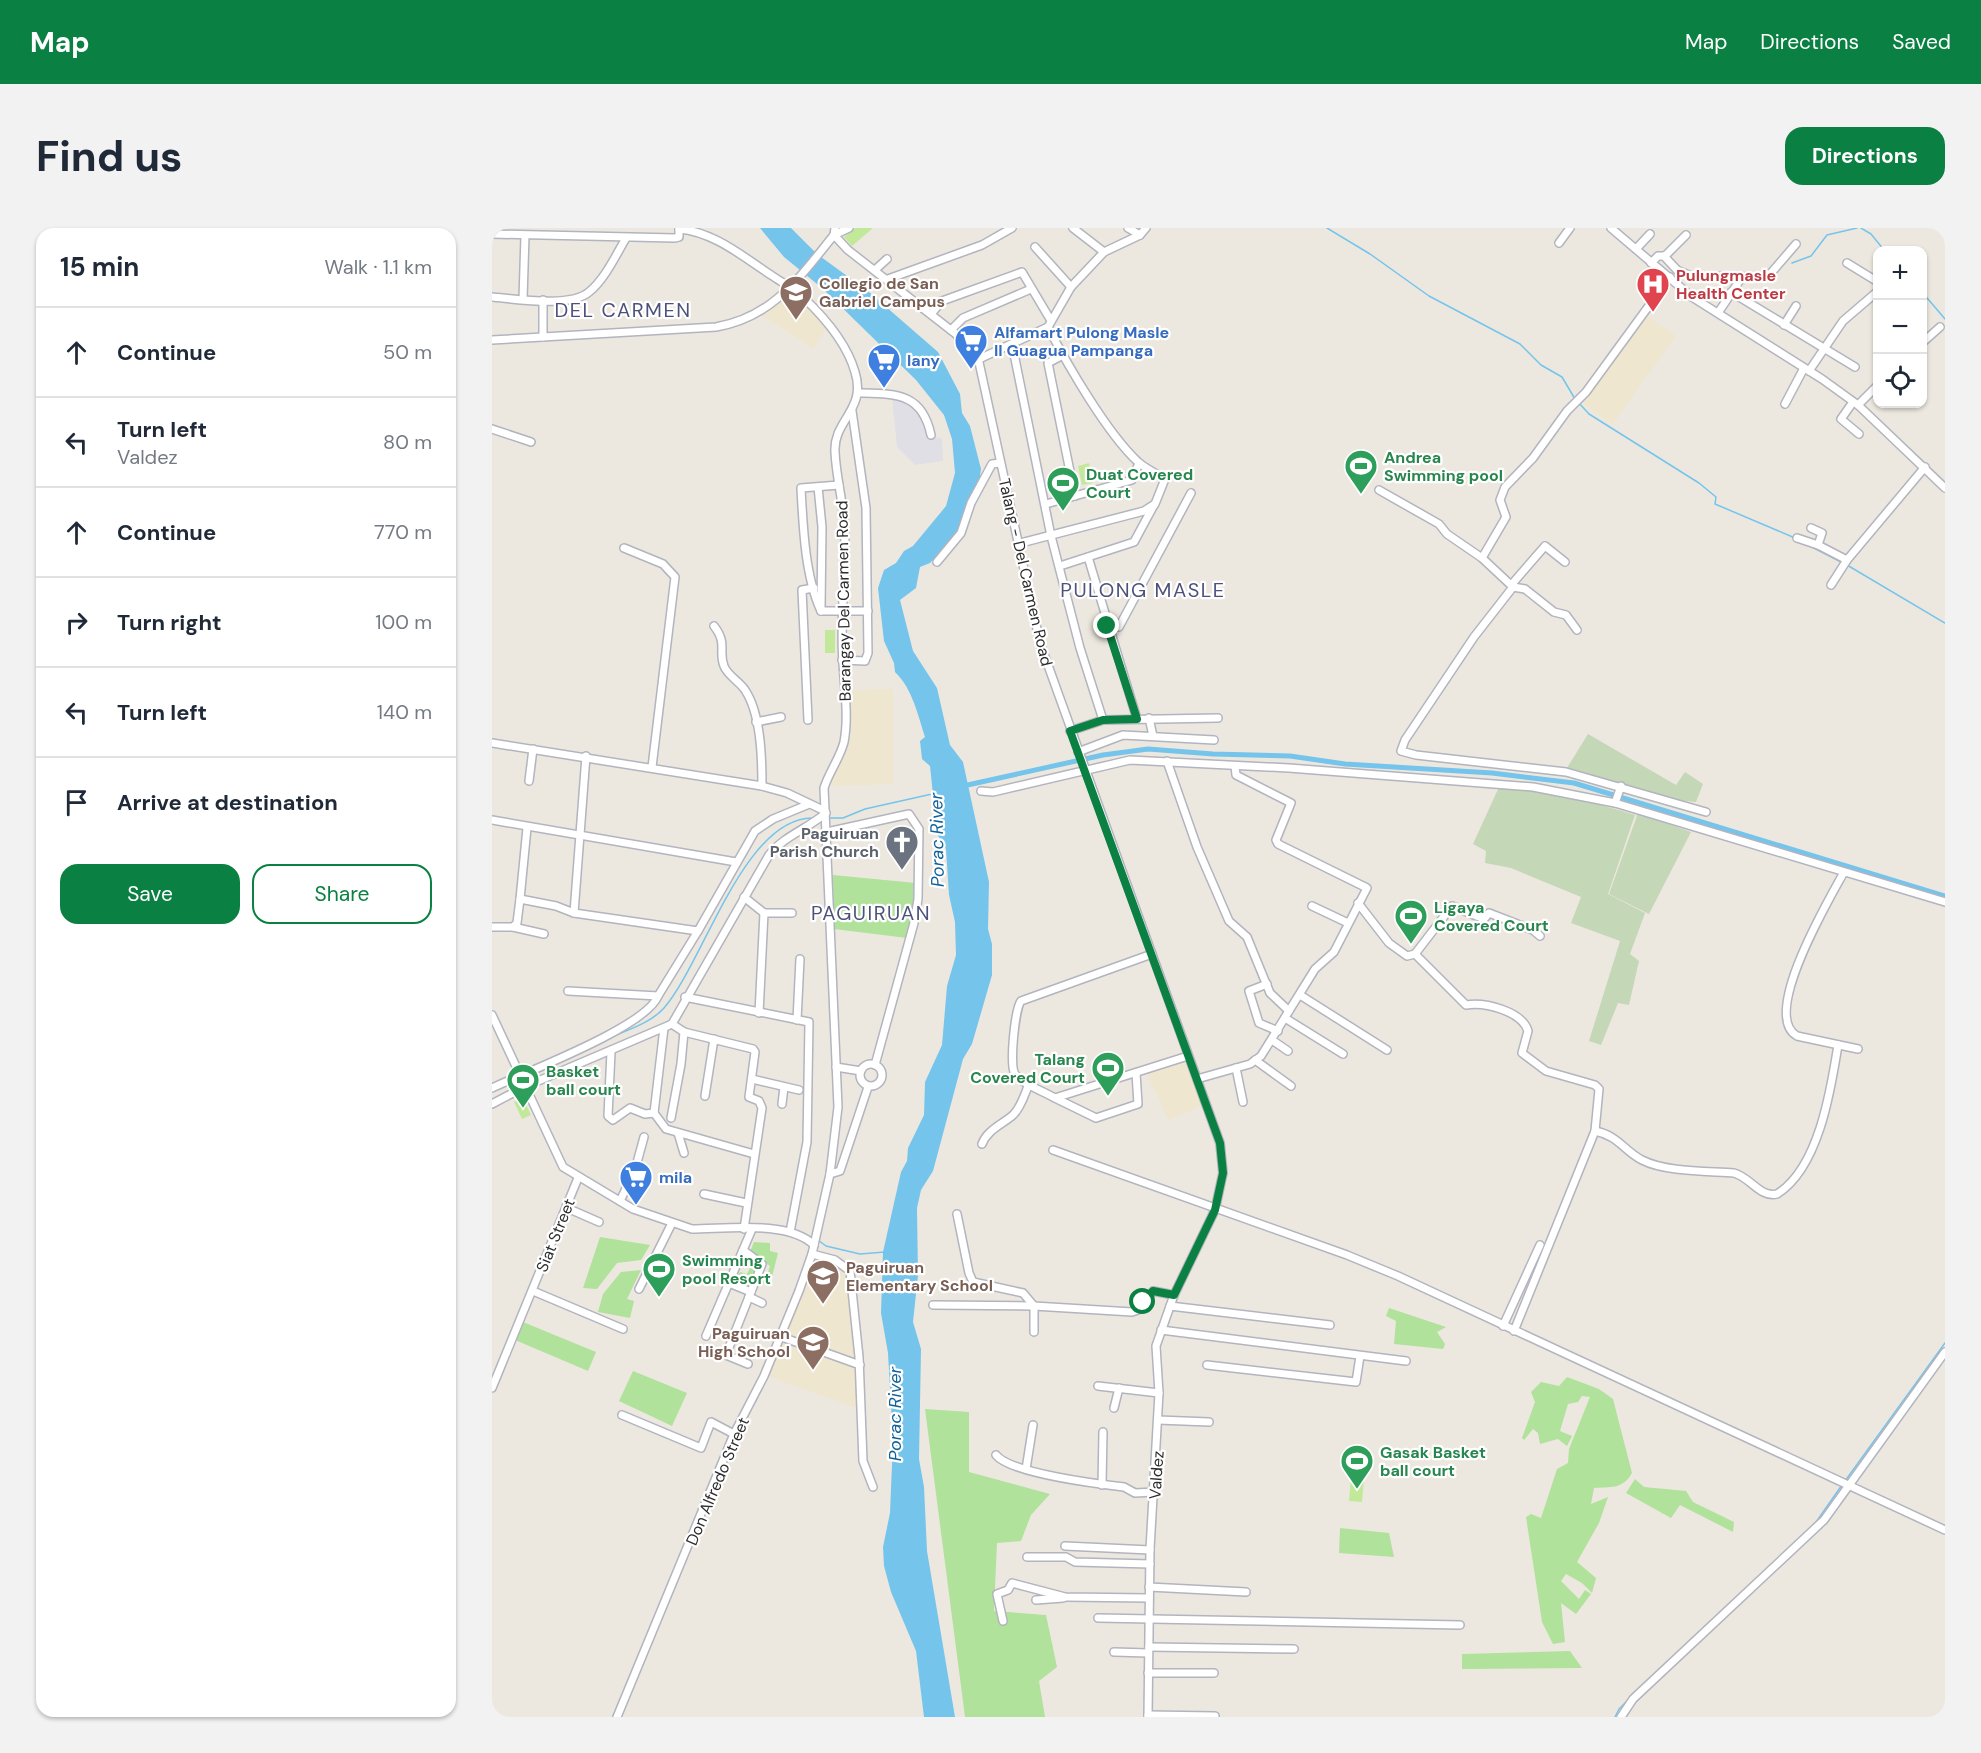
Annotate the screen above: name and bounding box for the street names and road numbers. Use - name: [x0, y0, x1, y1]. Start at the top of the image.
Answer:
- street label: Talang - Del Carmen Road: [994, 476, 1057, 668]
- street label: Barangay Del Carmen Road: [831, 500, 856, 702]
- street label: Siat Street: [531, 1195, 580, 1275]
- street label: Don Alfredo Street: [681, 1414, 754, 1549]
- street label: Valdez: [1144, 1450, 1169, 1500]

